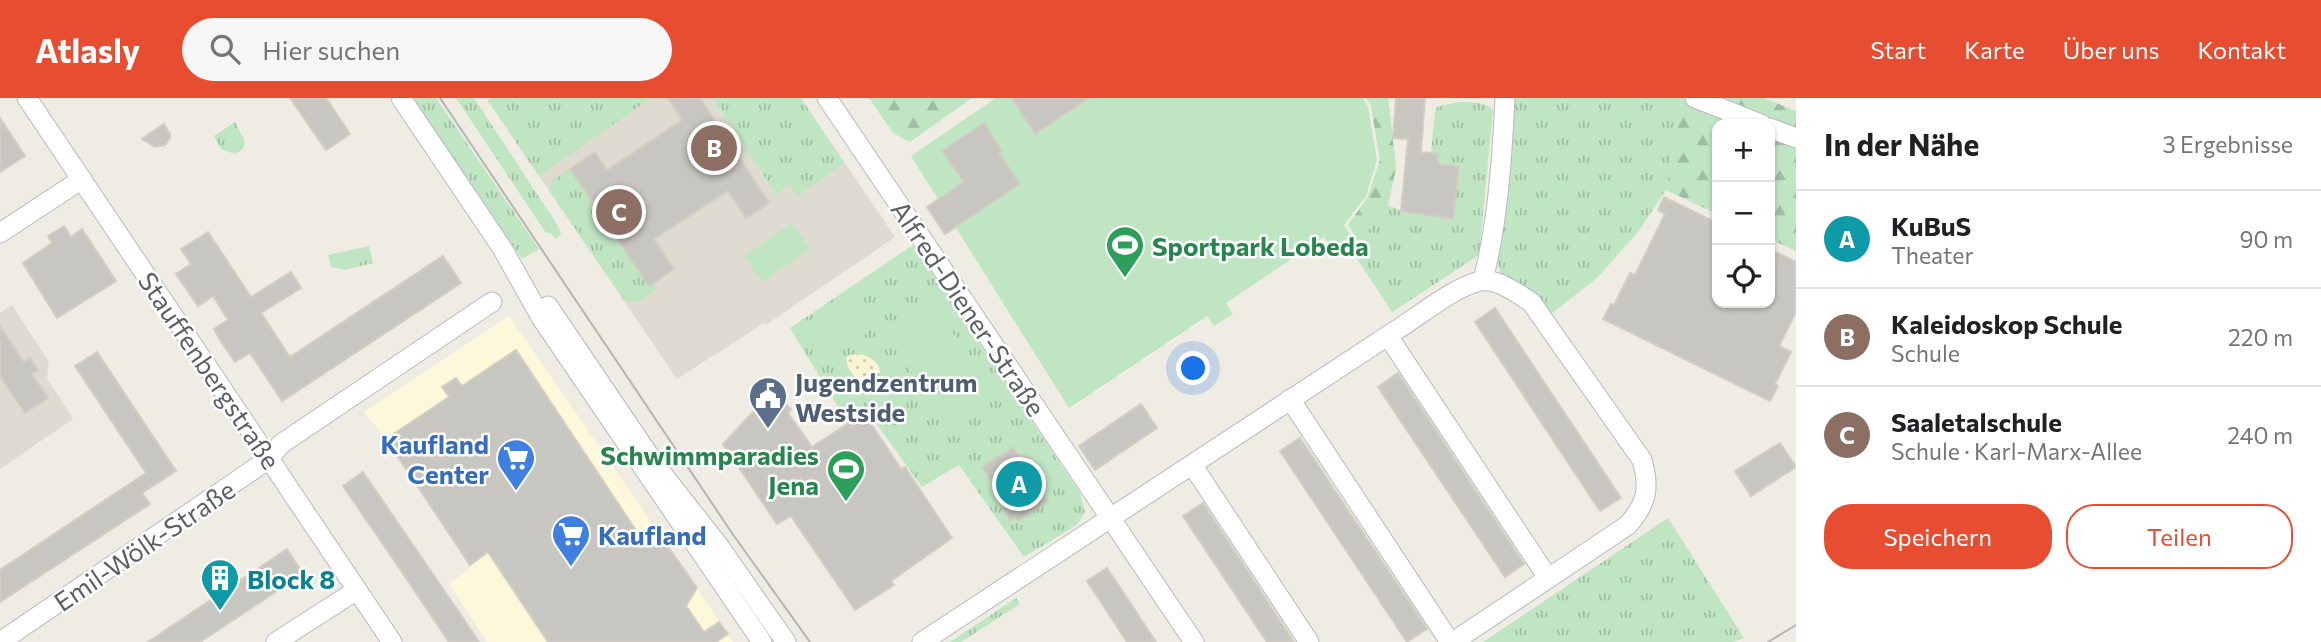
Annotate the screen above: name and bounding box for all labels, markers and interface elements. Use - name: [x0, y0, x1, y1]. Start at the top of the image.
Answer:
- search box: [182, 18, 672, 81]
- text: Atlasly: [35, 29, 140, 70]
- icon: search: [206, 30, 244, 68]
- text: Hier suchen: [262, 34, 400, 65]
- text: Start: [1871, 35, 1926, 64]
- text: Karte: [1964, 35, 2025, 64]
- text: Über uns: [2063, 35, 2159, 64]
- text: Kontakt: [2197, 35, 2286, 64]
- map controls: [1712, 119, 1775, 308]
- button: +: [1712, 119, 1775, 182]
- pin: B: [691, 122, 737, 174]
- text: In der Nähe: [1824, 125, 1979, 162]
- text: 3 Ergebnisse: [2163, 130, 2293, 158]
- button: −: [1712, 182, 1775, 245]
- pin: C: [596, 186, 642, 238]
- street label: Alfred-Diener-Straße: [885, 195, 1053, 421]
- text: KuBuS: [1891, 210, 1971, 241]
- sports icon: Sportpark Lobeda: [1104, 224, 1146, 279]
- text: A: [1839, 225, 1855, 253]
- text: 90 m: [2240, 225, 2293, 253]
- place label: Sportpark Lobeda: [1152, 230, 1369, 261]
- text: Theater: [1891, 241, 1974, 269]
- button: locate: [1712, 245, 1775, 308]
- street label: Stauffenbergstraße: [133, 266, 287, 474]
- text: Kaleidoskop Schule: [1891, 308, 2122, 339]
- text: B: [1839, 323, 1855, 351]
- text: 220 m: [2228, 323, 2293, 351]
- text: Schule: [1891, 339, 1960, 367]
- your location: [1176, 351, 1210, 385]
- place label: Jugendzentrum Westside: [795, 366, 977, 427]
- public building icon: Jugendzentrum Westside: [747, 375, 789, 430]
- text: Saaletalschule: [1891, 406, 2062, 437]
- text: C: [1839, 421, 1855, 449]
- text: 240 m: [2227, 421, 2293, 449]
- place label: Kaufland Center: [381, 428, 489, 489]
- supermarket icon: Kaufland Center: [495, 437, 537, 492]
- text: Schule · Karl-Marx-Allee: [1891, 437, 2142, 465]
- place label: Schwimmparadies Jena: [600, 439, 819, 500]
- sports icon: Schwimmparadies Jena: [825, 448, 867, 503]
- pin: A: [996, 458, 1042, 510]
- street label: Emil-Wölk-Straße: [48, 473, 240, 617]
- button: Speichern: [1824, 504, 2052, 569]
- button: Teilen: [2066, 504, 2293, 569]
- supermarket icon: Kaufland: [550, 513, 592, 568]
- place label: Kaufland: [598, 519, 706, 550]
- building icon: Block 8: [199, 557, 241, 612]
- place label: Block 8: [247, 563, 335, 594]

